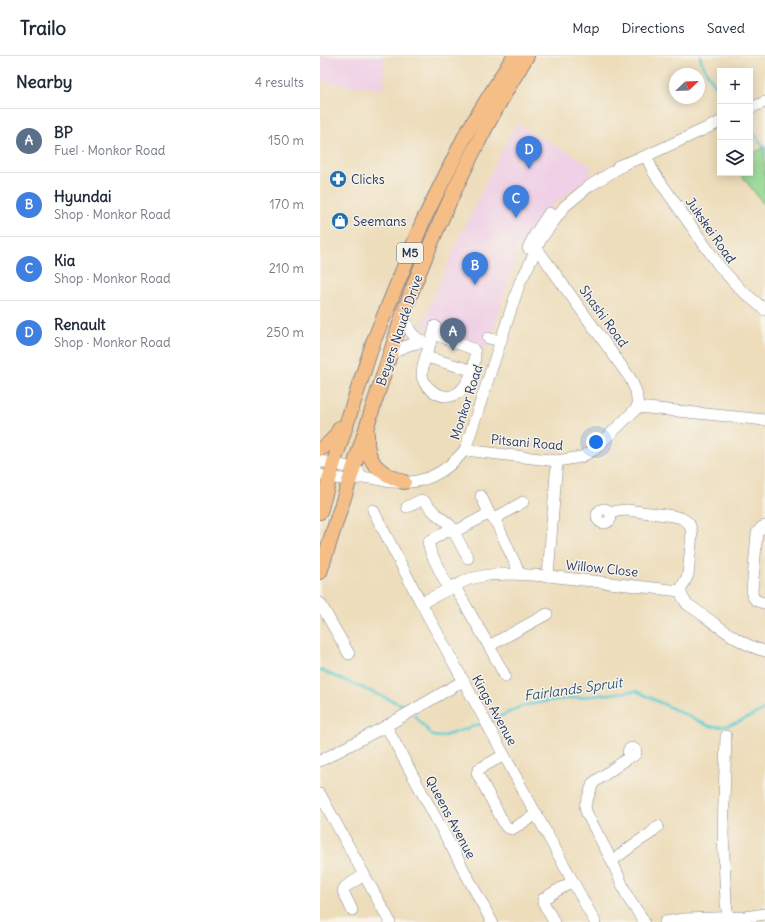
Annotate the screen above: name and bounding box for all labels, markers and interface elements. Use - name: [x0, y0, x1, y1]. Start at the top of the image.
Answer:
- text: Trailo: [20, 16, 66, 40]
- text: Map: [572, 19, 599, 37]
- text: Directions: [621, 19, 685, 37]
- text: Saved: [707, 19, 745, 37]
- north arrow: [669, 68, 705, 104]
- map controls: [717, 68, 753, 176]
- button: +: [717, 68, 753, 104]
- text: Nearby: [16, 71, 72, 93]
- text: 4 results: [255, 74, 304, 91]
- button: −: [717, 104, 753, 140]
- text: BP: [54, 123, 73, 142]
- text: A: [25, 132, 33, 149]
- text: 150 m: [268, 132, 304, 149]
- pin: D: [516, 136, 542, 169]
- button: layers: [717, 140, 753, 176]
- text: Fuel · Monkor Road: [54, 142, 165, 159]
- pharmacy icon: Clicks: [328, 169, 348, 189]
- place label: Clicks: [351, 171, 385, 188]
- pin: C: [503, 185, 529, 218]
- text: Hyundai: [54, 187, 111, 206]
- street label: Jukskei Road: [682, 194, 740, 267]
- text: B: [25, 196, 33, 213]
- text: 170 m: [269, 196, 304, 213]
- text: Shop · Monkor Road: [54, 206, 171, 223]
- shop icon: Seemans: [330, 211, 350, 231]
- place label: Seemans: [353, 213, 407, 230]
- road number: M5: [397, 243, 423, 263]
- text: Kia: [54, 251, 75, 270]
- pin: B: [462, 252, 488, 285]
- text: C: [25, 260, 33, 277]
- text: 210 m: [269, 260, 304, 277]
- text: Shop · Monkor Road: [54, 270, 171, 287]
- street label: Beyers Naudé Drive: [372, 272, 426, 388]
- street label: Shashi Road: [576, 282, 632, 351]
- text: Renault: [54, 315, 106, 334]
- pin: A: [440, 318, 466, 351]
- text: D: [24, 324, 34, 341]
- text: 250 m: [266, 324, 304, 341]
- text: Shop · Monkor Road: [54, 334, 171, 351]
- street label: Monkor Road: [446, 362, 487, 442]
- street label: Pitsani Road: [490, 431, 564, 454]
- your location: [586, 432, 606, 452]
- street label: Willow Close: [565, 556, 639, 581]
- street label: Kings Avenue: [468, 672, 521, 749]
- water label: Fairlands Spruit: [523, 673, 625, 705]
- street label: Queens Avenue: [422, 773, 480, 862]

